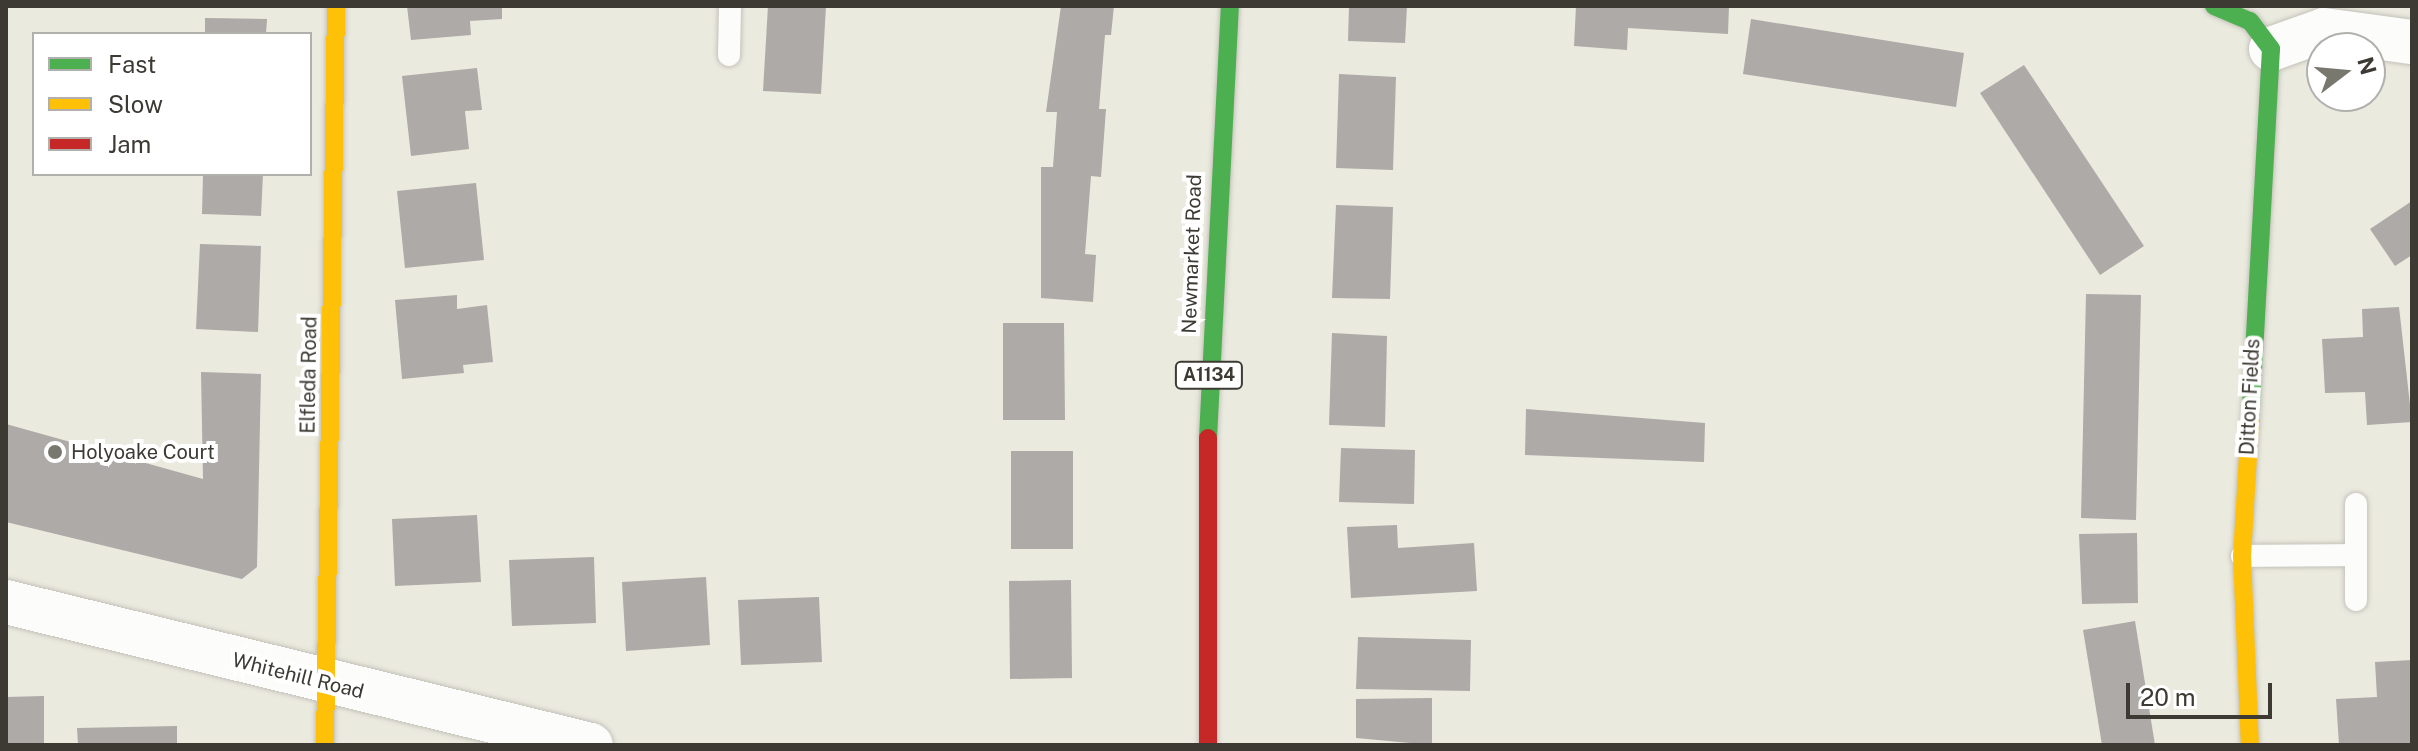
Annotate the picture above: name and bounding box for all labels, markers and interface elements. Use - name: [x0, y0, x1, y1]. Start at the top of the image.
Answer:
- legend: [32, 32, 312, 176]
- north arrow: [2306, 32, 2386, 112]
- text: Fast: [108, 50, 156, 78]
- text: N: [2352, 54, 2382, 78]
- text: Slow: [108, 90, 163, 118]
- text: Jam: [108, 130, 151, 158]
- street label: Newmarket Road: [1177, 174, 1207, 334]
- street label: Elfleda Road: [296, 316, 322, 434]
- street label: Ditton Fields: [2235, 338, 2265, 456]
- road number: A1134: [1173, 361, 1245, 389]
- place label: Holyoake Court: [71, 440, 215, 464]
- marker: Holyoake Court: [46, 443, 64, 461]
- street label: Whitehill Road: [230, 648, 366, 704]
- scale bar: [2130, 667, 2276, 717]
- text: 20 m: [2140, 683, 2196, 711]

